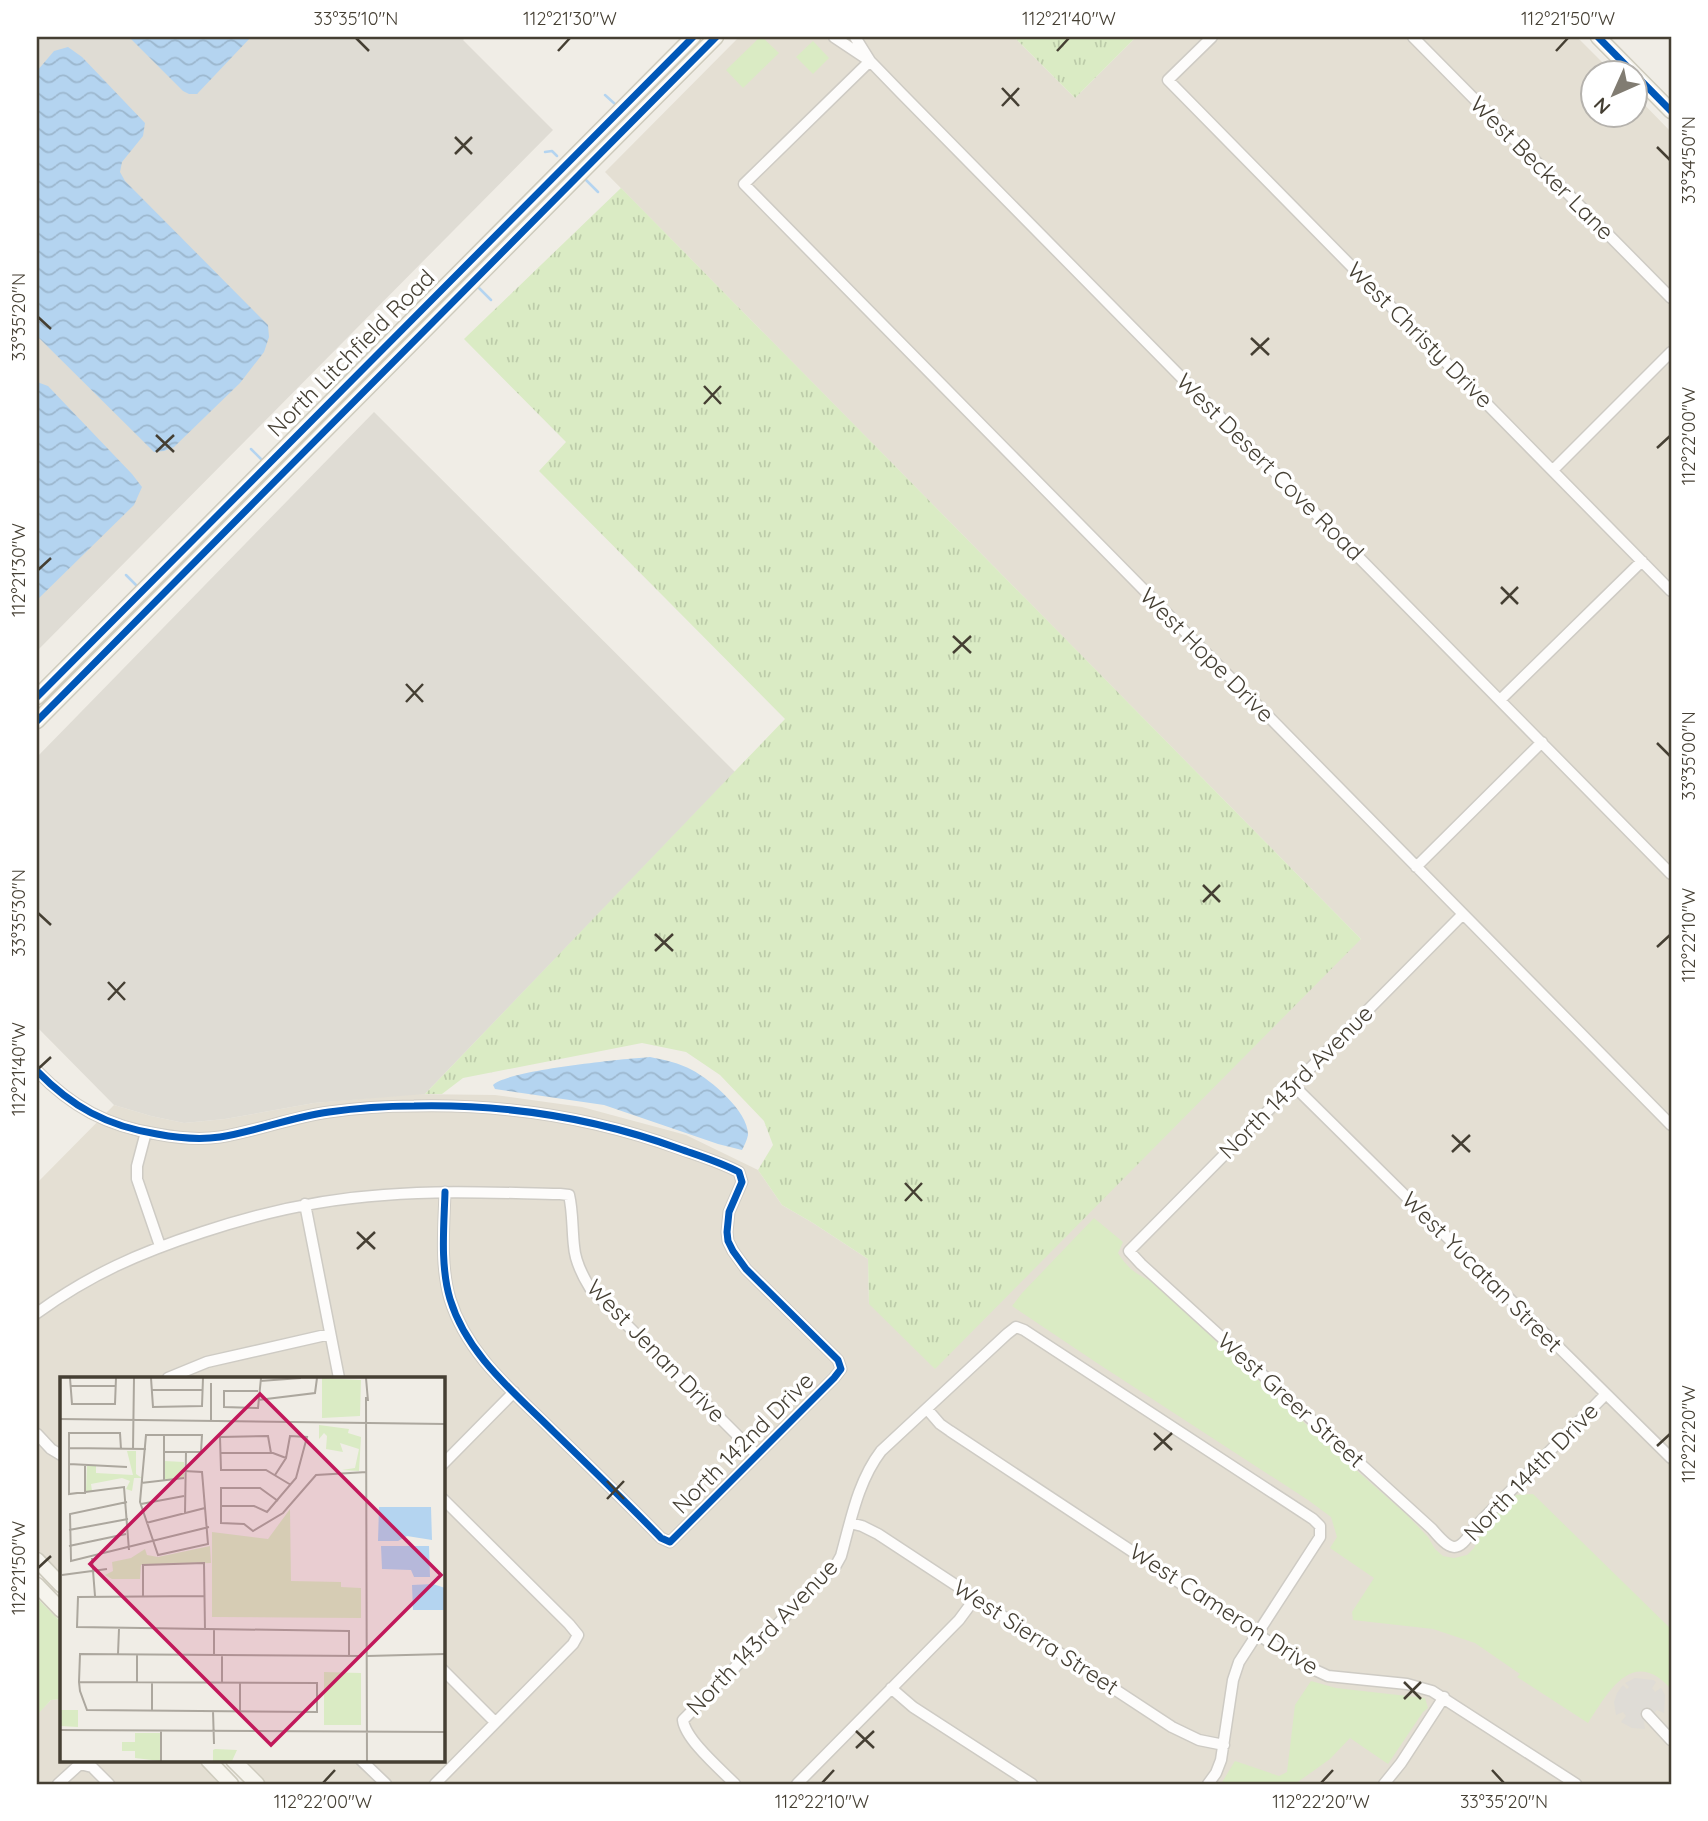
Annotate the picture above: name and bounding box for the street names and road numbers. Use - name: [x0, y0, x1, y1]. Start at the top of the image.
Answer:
- street label: West Becker Lane: [1464, 90, 1620, 246]
- street label: West Christy Drive: [1341, 255, 1500, 414]
- street label: North Litchfield Road: [261, 263, 440, 442]
- street label: West Desert Cove Road: [1171, 367, 1370, 566]
- street label: West Hope Drive: [1134, 581, 1281, 728]
- street label: North 143rd Avenue: [1212, 998, 1379, 1165]
- street label: West Yucatan Street: [1396, 1185, 1569, 1358]
- street label: West Jenan Drive: [581, 1273, 732, 1428]
- street label: West Greer Street: [1212, 1326, 1371, 1473]
- street label: North 142nd Drive: [666, 1366, 820, 1520]
- street label: North 144th Drive: [1457, 1396, 1604, 1547]
- street label: West Cameron Drive: [1124, 1537, 1324, 1681]
- street label: North 143rd Avenue: [680, 1552, 844, 1721]
- street label: West Sierra Street: [948, 1572, 1124, 1701]

